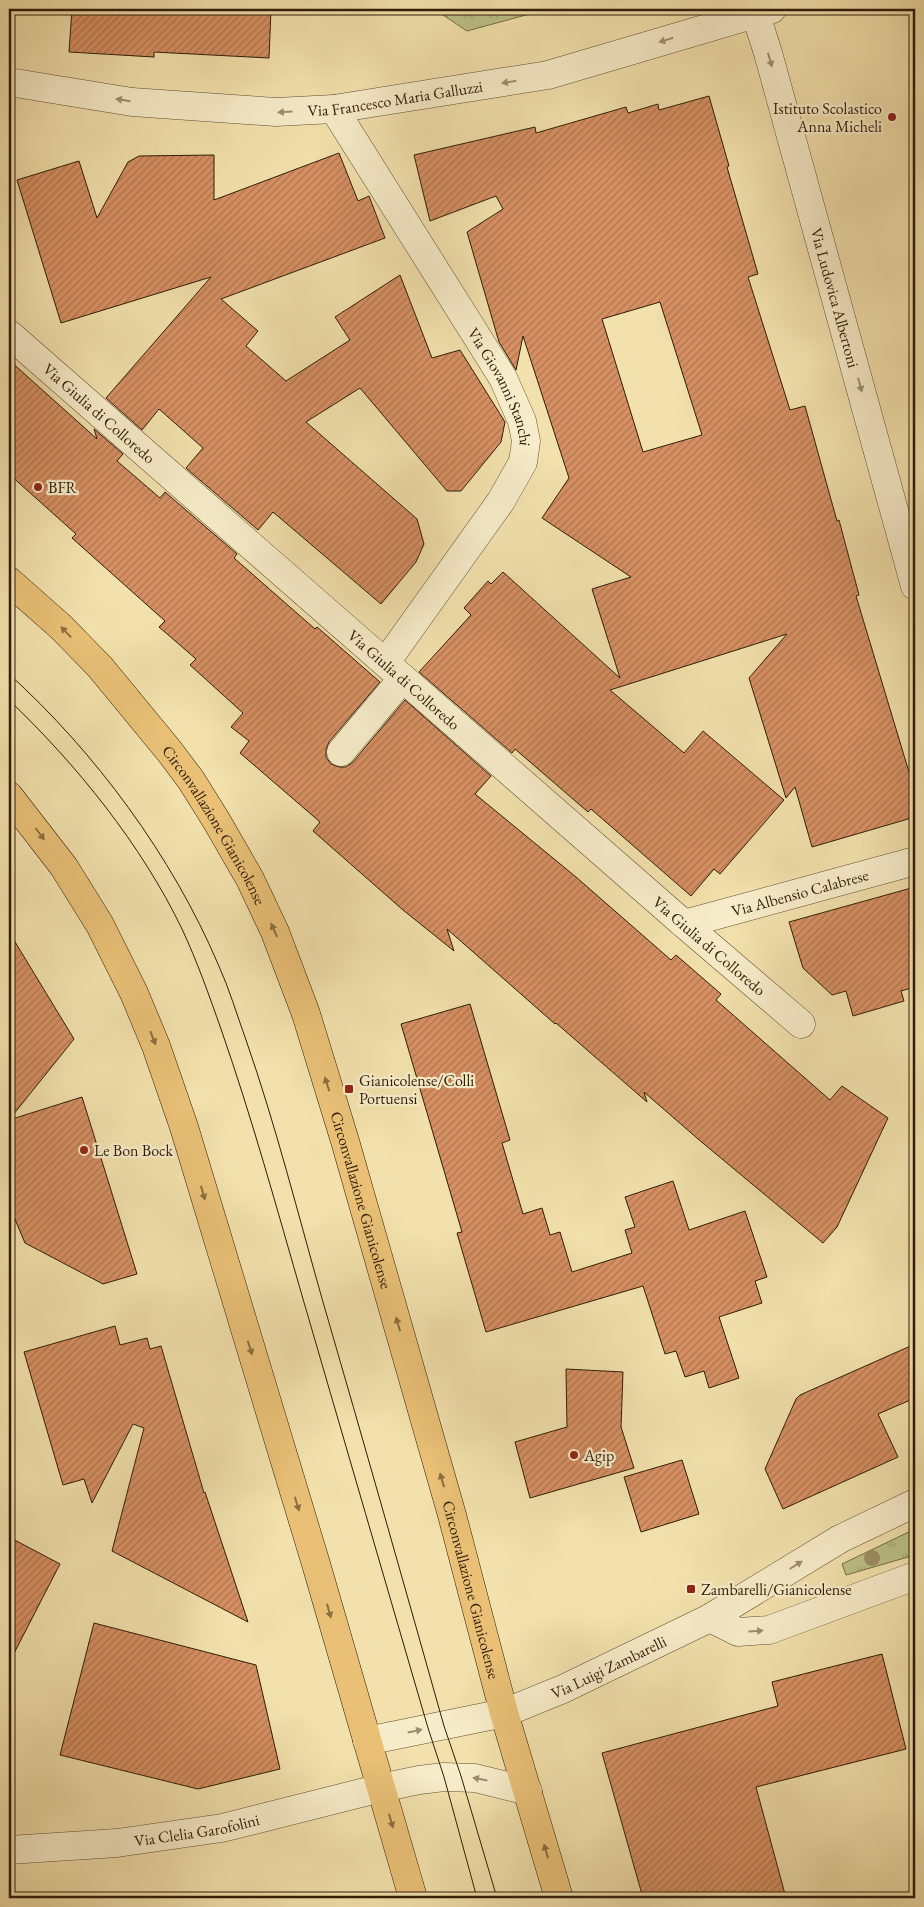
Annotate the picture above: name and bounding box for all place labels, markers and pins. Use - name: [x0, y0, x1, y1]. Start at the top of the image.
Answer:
- place label: Istituto Scolastico Anna Micheli: [773, 98, 882, 137]
- marker: Istituto Scolastico Anna Micheli: [886, 111, 898, 123]
- place label: BFR: [48, 477, 78, 498]
- marker: BFR: [32, 481, 44, 493]
- place label: Gianicolense/Colli Portuensi: [359, 1070, 474, 1109]
- marker: Gianicolense/Colli Portuensi: [343, 1083, 355, 1095]
- place label: Le Bon Bock: [94, 1140, 174, 1161]
- marker: Le Bon Bock: [78, 1144, 90, 1156]
- place label: Agip: [583, 1445, 614, 1466]
- marker: Agip: [568, 1449, 580, 1461]
- place label: Zambarelli/Gianicolense: [701, 1579, 852, 1600]
- marker: Zambarelli/Gianicolense: [685, 1583, 697, 1595]

